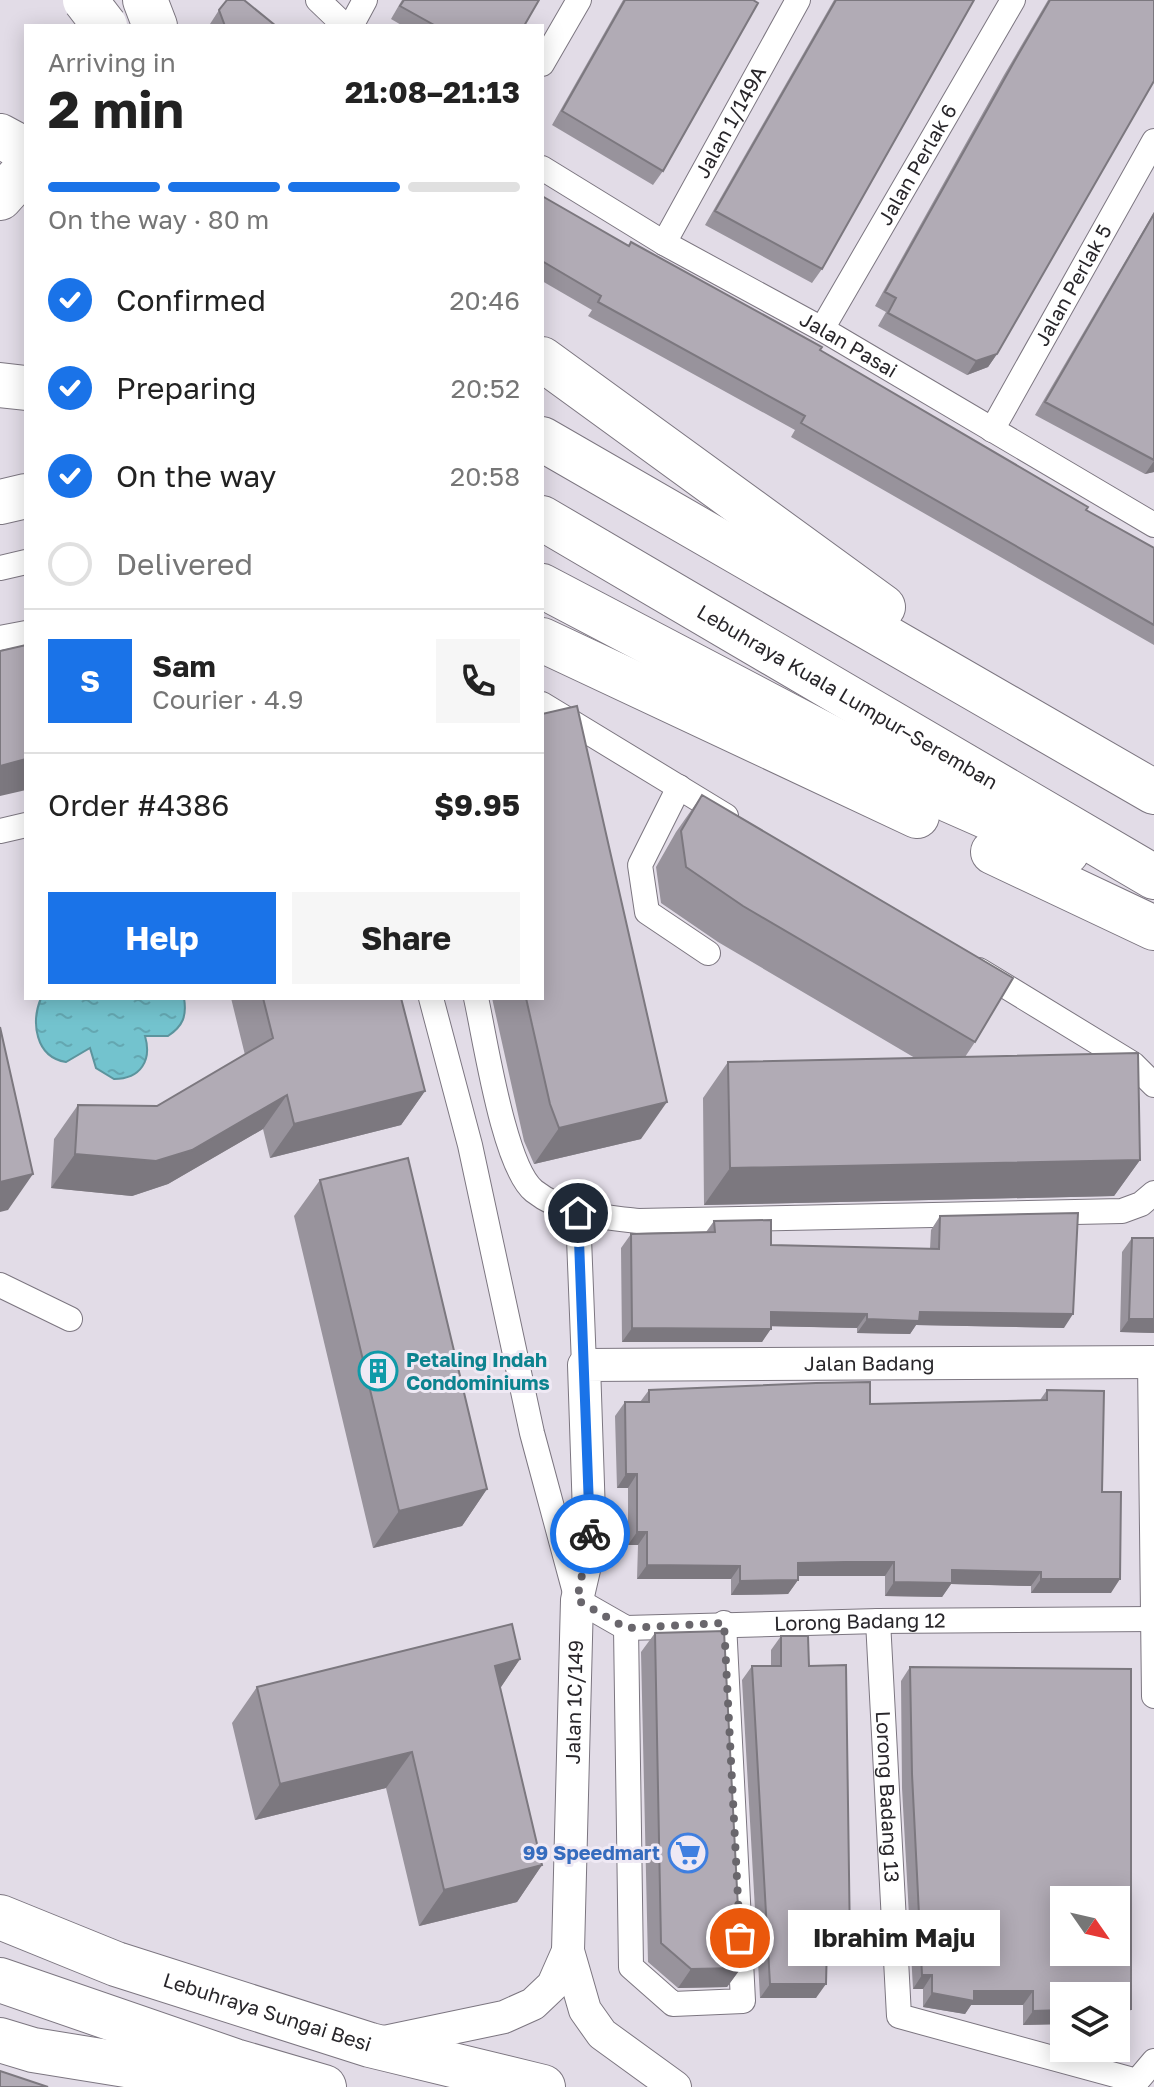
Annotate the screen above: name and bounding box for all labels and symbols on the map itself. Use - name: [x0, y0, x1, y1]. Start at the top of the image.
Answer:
- street label: Jalan 1/149A: [689, 62, 770, 182]
- street label: Jalan Perlak 6: [872, 99, 961, 229]
- street label: Jalan Perlak 5: [1029, 220, 1116, 350]
- street label: Jalan Pasai: [796, 306, 902, 382]
- street label: Lebuhraya Kuala Lumpur–Seremban: [693, 599, 1002, 794]
- pin: [544, 1179, 612, 1247]
- place label: Petaling Indah Condominiums: [406, 1347, 550, 1394]
- building icon: Petaling Indah Condominiums: [357, 1350, 399, 1392]
- street label: Jalan Badang: [804, 1350, 935, 1375]
- courier: [550, 1494, 630, 1574]
- street label: Lorong Badang 12: [774, 1608, 946, 1635]
- street label: Jalan 1C/149: [560, 1640, 587, 1765]
- street label: Lorong Badang 13: [872, 1710, 905, 1883]
- supermarket icon: 99 Speedmart: [667, 1832, 709, 1874]
- place label: 99 Speedmart: [523, 1840, 660, 1864]
- north arrow: [1050, 1886, 1130, 1966]
- pin: [706, 1904, 774, 1972]
- callout: Ibrahim Maju: [788, 1910, 1000, 1966]
- street label: Lebuhraya Sungai Besi: [161, 1967, 375, 2056]

